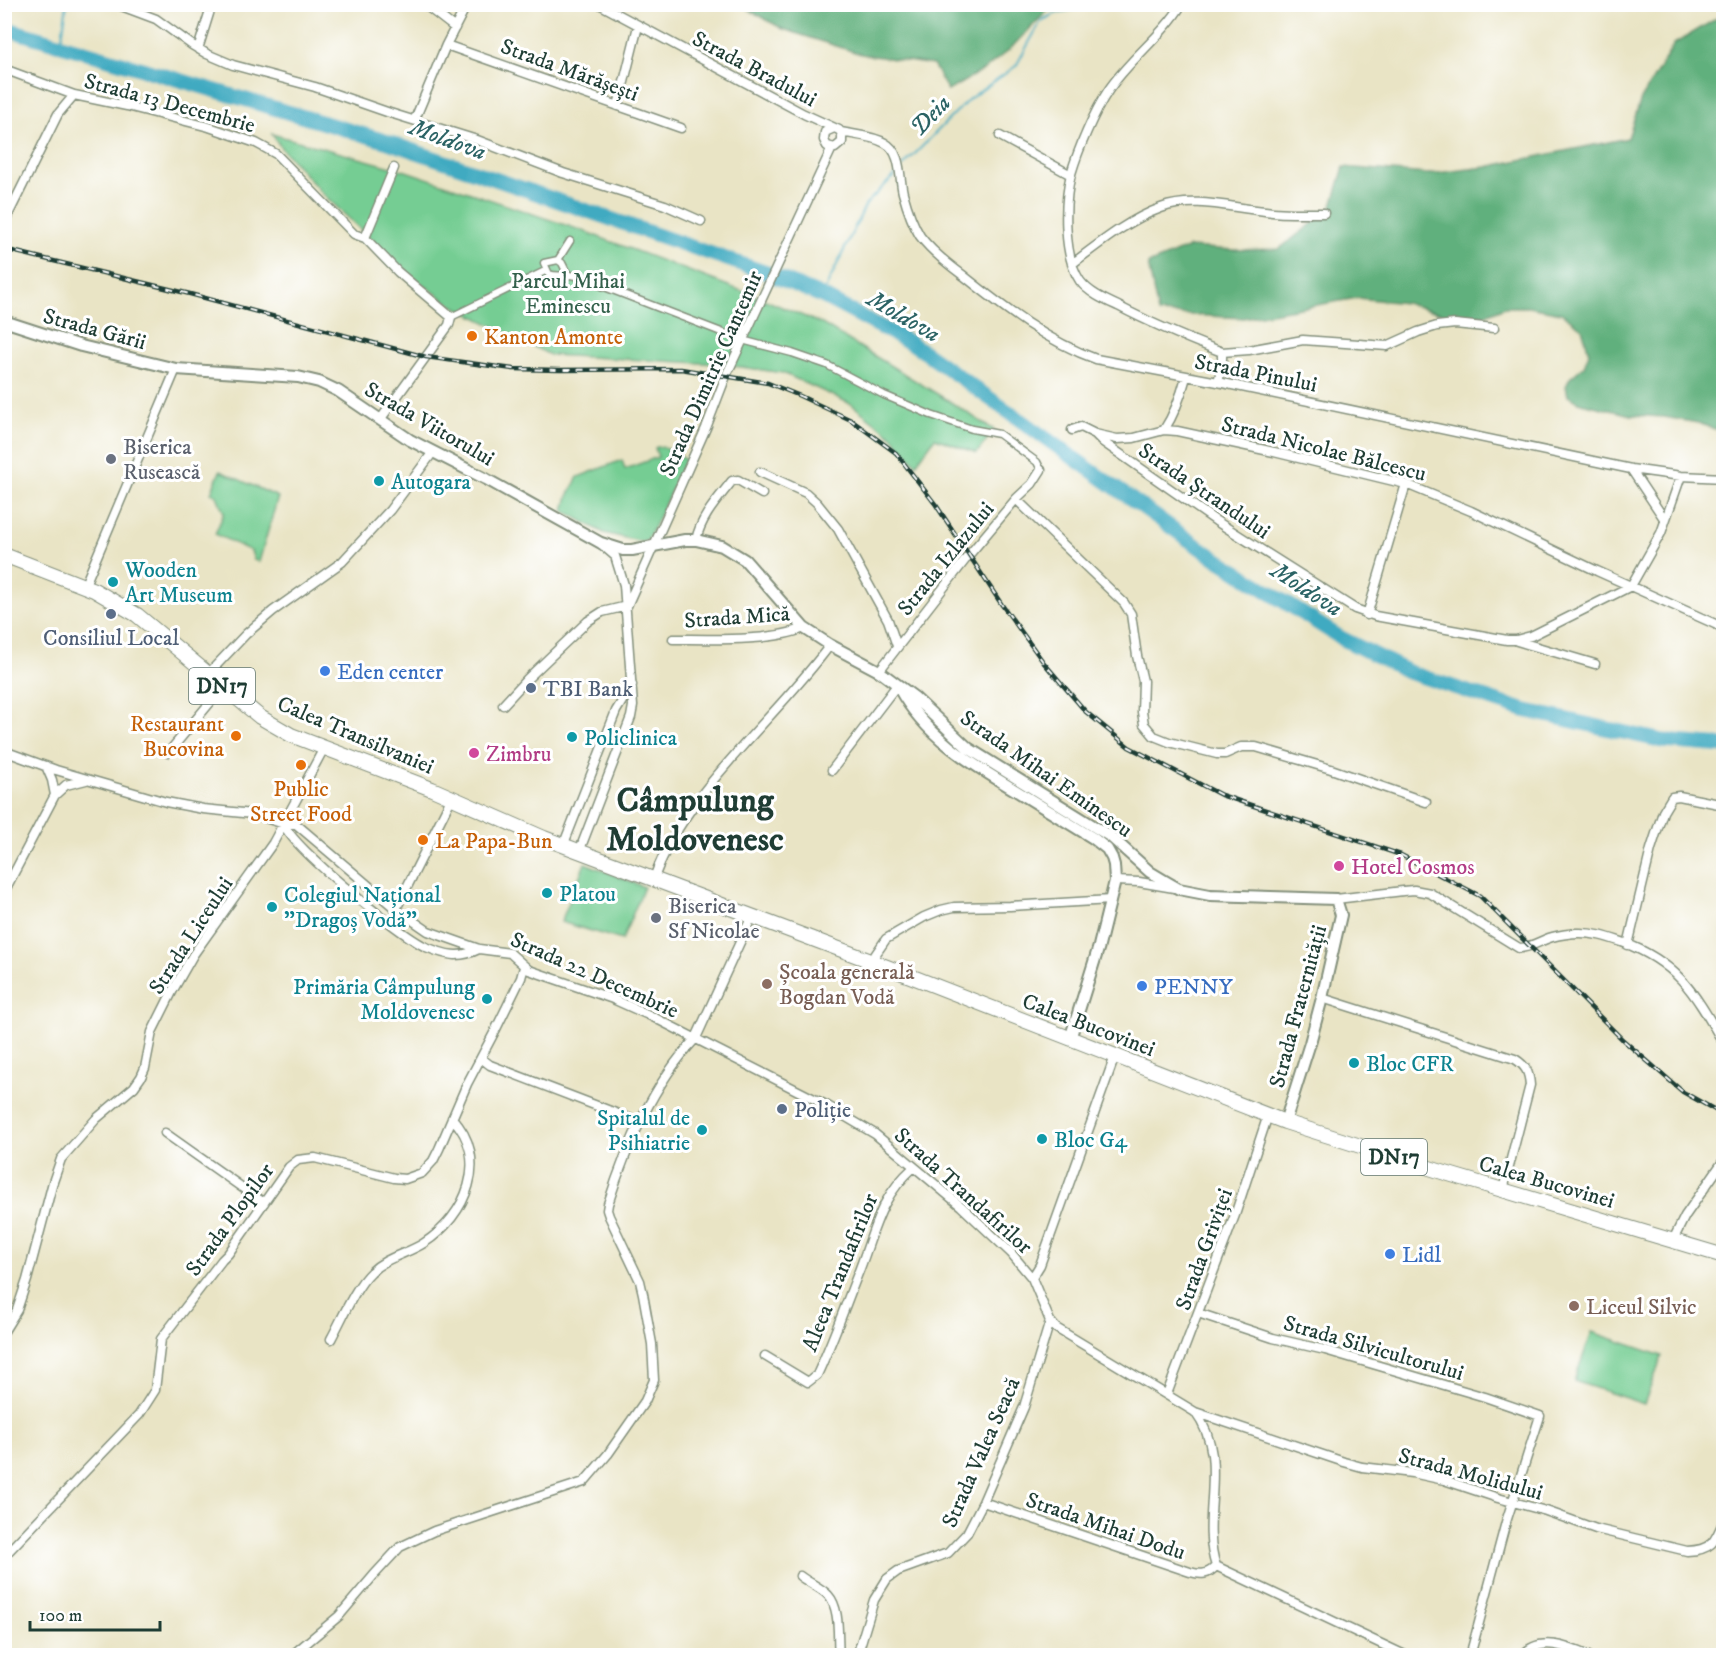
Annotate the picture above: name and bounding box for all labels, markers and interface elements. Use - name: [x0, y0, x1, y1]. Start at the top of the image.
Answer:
- street label: Strada Bradului: [688, 25, 821, 113]
- street label: Strada Mărășești: [497, 33, 642, 108]
- street label: Strada 13 Decembrie: [81, 68, 258, 139]
- water label: Deia: [904, 89, 957, 143]
- water label: Moldova: [403, 112, 490, 168]
- street label: Strada Dimitrie Cantemir: [654, 266, 769, 480]
- park label: Parcul Mihai Eminescu: [511, 268, 625, 320]
- water label: Moldova: [860, 283, 945, 350]
- street label: Strada Gării: [40, 303, 149, 356]
- place label: Kanton Amonte: [484, 324, 623, 351]
- marker: Kanton Amonte: [465, 329, 479, 343]
- street label: Strada Pinului: [1192, 348, 1319, 399]
- street label: Strada Viitorului: [360, 376, 499, 472]
- street label: Strada Nicolae Bălcescu: [1218, 411, 1429, 488]
- place label: Biserica Rusească: [123, 434, 201, 486]
- street label: Strada Ștrandului: [1133, 437, 1275, 545]
- marker: Biserica Rusească: [104, 452, 118, 466]
- place label: Autogara: [391, 469, 472, 496]
- marker: Autogara: [372, 474, 386, 488]
- street label: Strada Izlazului: [892, 497, 1000, 621]
- water label: Moldova: [1263, 555, 1348, 624]
- place label: Wooden Art Museum: [124, 557, 233, 609]
- marker: Wooden Art Museum: [106, 575, 120, 589]
- street label: Strada Mică: [683, 600, 791, 635]
- marker: Consiliul Local: [104, 607, 118, 621]
- place label: Consiliul Local: [43, 625, 179, 652]
- place label: Eden center: [337, 659, 444, 686]
- marker: Eden center: [318, 664, 332, 678]
- road number: DN17: [189, 668, 255, 704]
- place label: TBI Bank: [543, 676, 633, 703]
- marker: TBI Bank: [524, 681, 538, 695]
- street label: Calea Transilvaniei: [273, 690, 438, 781]
- street label: Strada Mihai Eminescu: [955, 705, 1137, 844]
- place label: Restaurant Bucovina: [130, 711, 225, 763]
- place label: Policlinica: [584, 725, 678, 752]
- marker: Restaurant Bucovina: [229, 729, 243, 743]
- marker: Policlinica: [565, 730, 579, 744]
- place label: Zimbru: [486, 741, 551, 768]
- marker: Zimbru: [467, 746, 481, 760]
- marker: Public Street Food: [294, 758, 308, 772]
- place label: Public Street Food: [250, 776, 352, 828]
- district label: Câmpulung Moldovenesc: [606, 780, 784, 861]
- place label: La Papa-Bun: [435, 828, 553, 855]
- marker: La Papa-Bun: [416, 833, 430, 847]
- place label: Hotel Cosmos: [1351, 854, 1475, 881]
- marker: Hotel Cosmos: [1332, 859, 1346, 873]
- street label: Strada Liceului: [143, 872, 239, 1000]
- place label: Platou: [559, 881, 616, 908]
- place label: Colegiul Național "Dragoș Vodă": [284, 882, 441, 934]
- marker: Platou: [540, 886, 554, 900]
- place label: Biserica Sf Nicolae: [668, 893, 760, 945]
- marker: Colegiul Național "Dragoș Vodă": [265, 900, 279, 914]
- marker: Biserica Sf Nicolae: [649, 911, 663, 925]
- street label: Strada Fraternității: [1264, 922, 1333, 1091]
- street label: Strada 22 Decembrie: [506, 926, 683, 1025]
- place label: Școala generală Bogdan Vodă: [779, 959, 915, 1011]
- place label: Primăria Câmpulung Moldovenesc: [293, 974, 475, 1026]
- place label: PENNY: [1154, 974, 1234, 1001]
- marker: Școala generală Bogdan Vodă: [760, 977, 774, 991]
- marker: PENNY: [1135, 979, 1149, 993]
- street label: Calea Bucovinei: [1018, 988, 1159, 1063]
- marker: Primăria Câmpulung Moldovenesc: [480, 992, 494, 1006]
- place label: Bloc CFR: [1366, 1051, 1454, 1078]
- marker: Bloc CFR: [1347, 1056, 1361, 1070]
- place label: Poliție: [794, 1097, 851, 1124]
- marker: Poliție: [775, 1102, 789, 1116]
- place label: Spitalul de Psihiatrie: [597, 1105, 690, 1157]
- street label: Strada Trandafirilor: [888, 1122, 1038, 1261]
- marker: Spitalul de Psihiatrie: [695, 1123, 709, 1137]
- place label: Bloc G4: [1054, 1127, 1129, 1154]
- marker: Bloc G4: [1035, 1132, 1049, 1146]
- road number: DN17: [1361, 1139, 1427, 1175]
- street label: Calea Bucovinei: [1476, 1150, 1618, 1215]
- street label: Strada Plopilor: [180, 1157, 281, 1282]
- street label: Strada Griviței: [1170, 1185, 1239, 1314]
- street label: Aleea Trandafirilor: [796, 1189, 885, 1356]
- place label: Lidl: [1402, 1242, 1442, 1269]
- marker: Lidl: [1383, 1247, 1397, 1261]
- place label: Liceul Silvic: [1586, 1294, 1697, 1321]
- marker: Liceul Silvic: [1567, 1299, 1581, 1313]
- street label: Strada Silvicultorului: [1280, 1310, 1467, 1387]
- street label: Strada Valea Seacă: [936, 1373, 1027, 1532]
- street label: Strada Molidului: [1396, 1442, 1546, 1507]
- street label: Strada Mihai Dodu: [1022, 1486, 1189, 1566]
- scale bar: [30, 1594, 160, 1632]
- text: 100 m: [39, 1605, 82, 1627]

